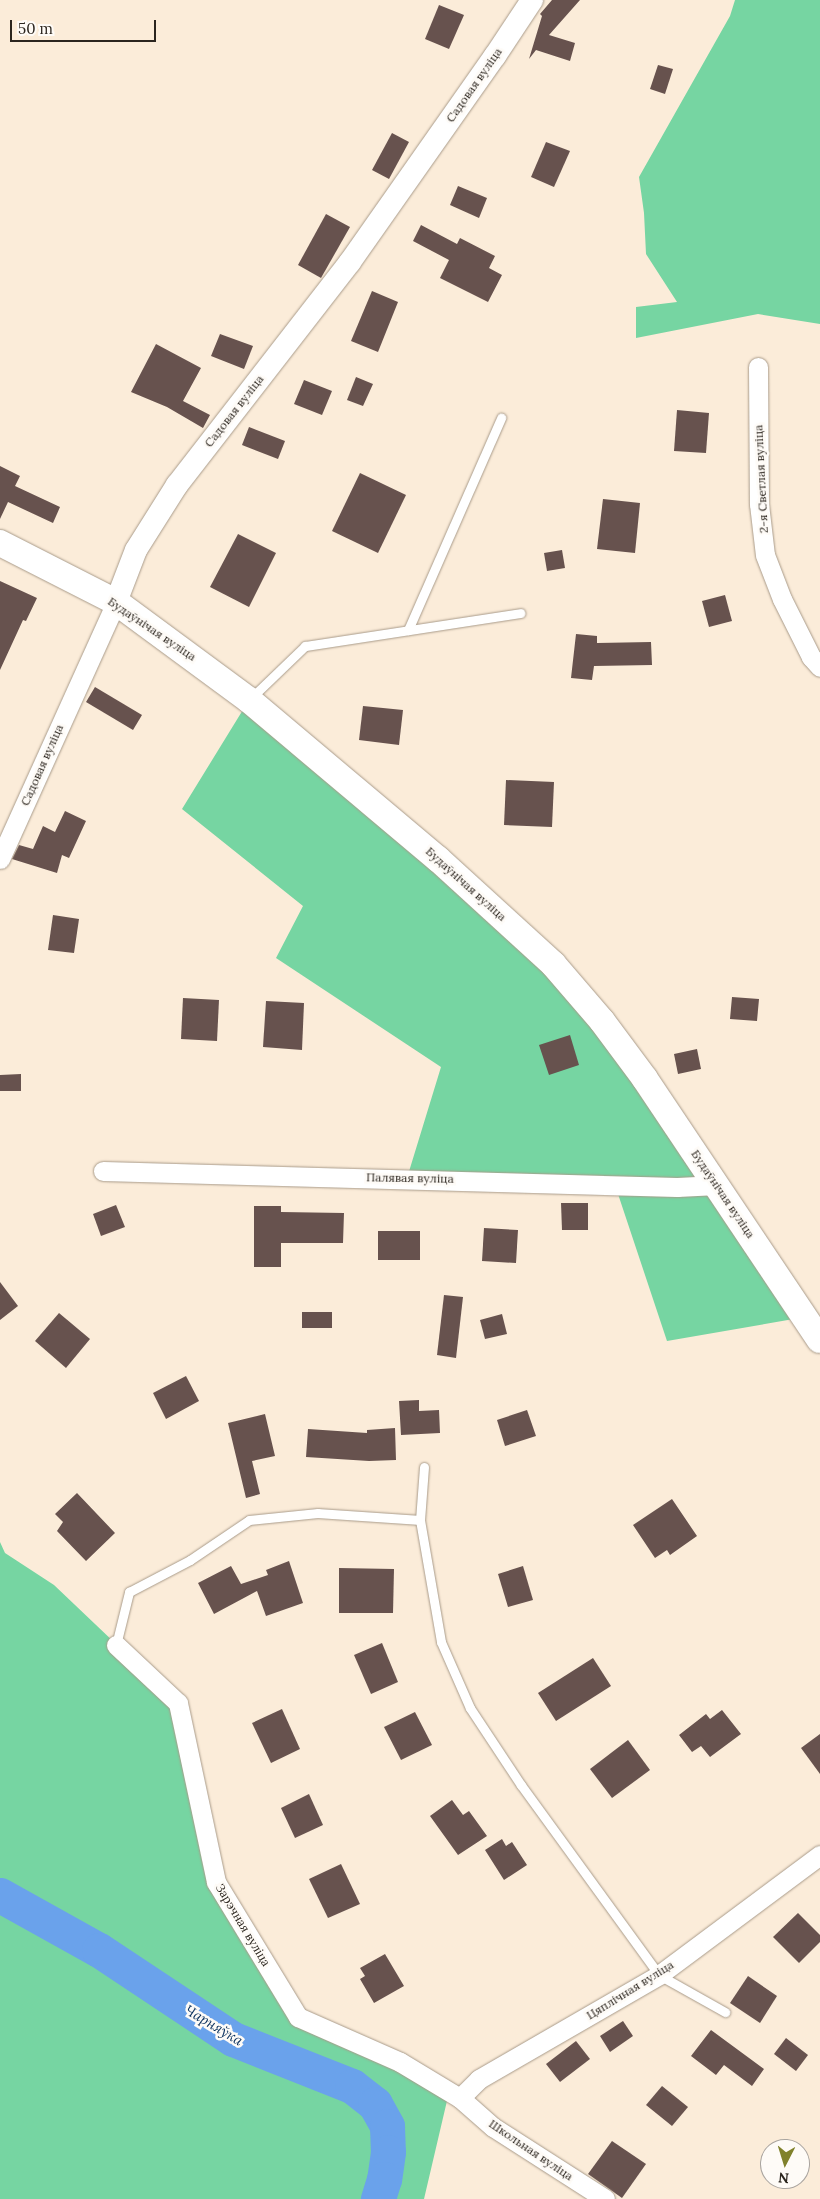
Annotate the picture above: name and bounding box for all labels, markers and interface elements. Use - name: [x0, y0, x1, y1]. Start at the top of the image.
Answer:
- scale bar: [12, 10, 159, 42]
- text: 50 m: [18, 19, 53, 38]
- street label: Садовая вуліца: [443, 45, 505, 125]
- street label: Садовая вуліца: [201, 372, 267, 450]
- street label: 2-я Светлая вуліца: [751, 424, 771, 534]
- street label: Будаўнічая вуліца: [105, 594, 199, 664]
- street label: Садовая вуліца: [18, 722, 66, 808]
- street label: Будаўнічая вуліца: [423, 844, 509, 924]
- street label: Будаўнічая вуліца: [688, 1147, 758, 1241]
- street label: Палявая вуліца: [366, 1170, 454, 1186]
- street label: Зарэчная вуліца: [213, 1881, 273, 1969]
- street label: Цяплічная вуліца: [584, 1957, 676, 2023]
- water label: Чарняўка: [182, 2001, 246, 2049]
- street label: Школьная вуліца: [486, 2116, 576, 2184]
- north arrow: [760, 2139, 810, 2189]
- text: N: [778, 2169, 790, 2187]

